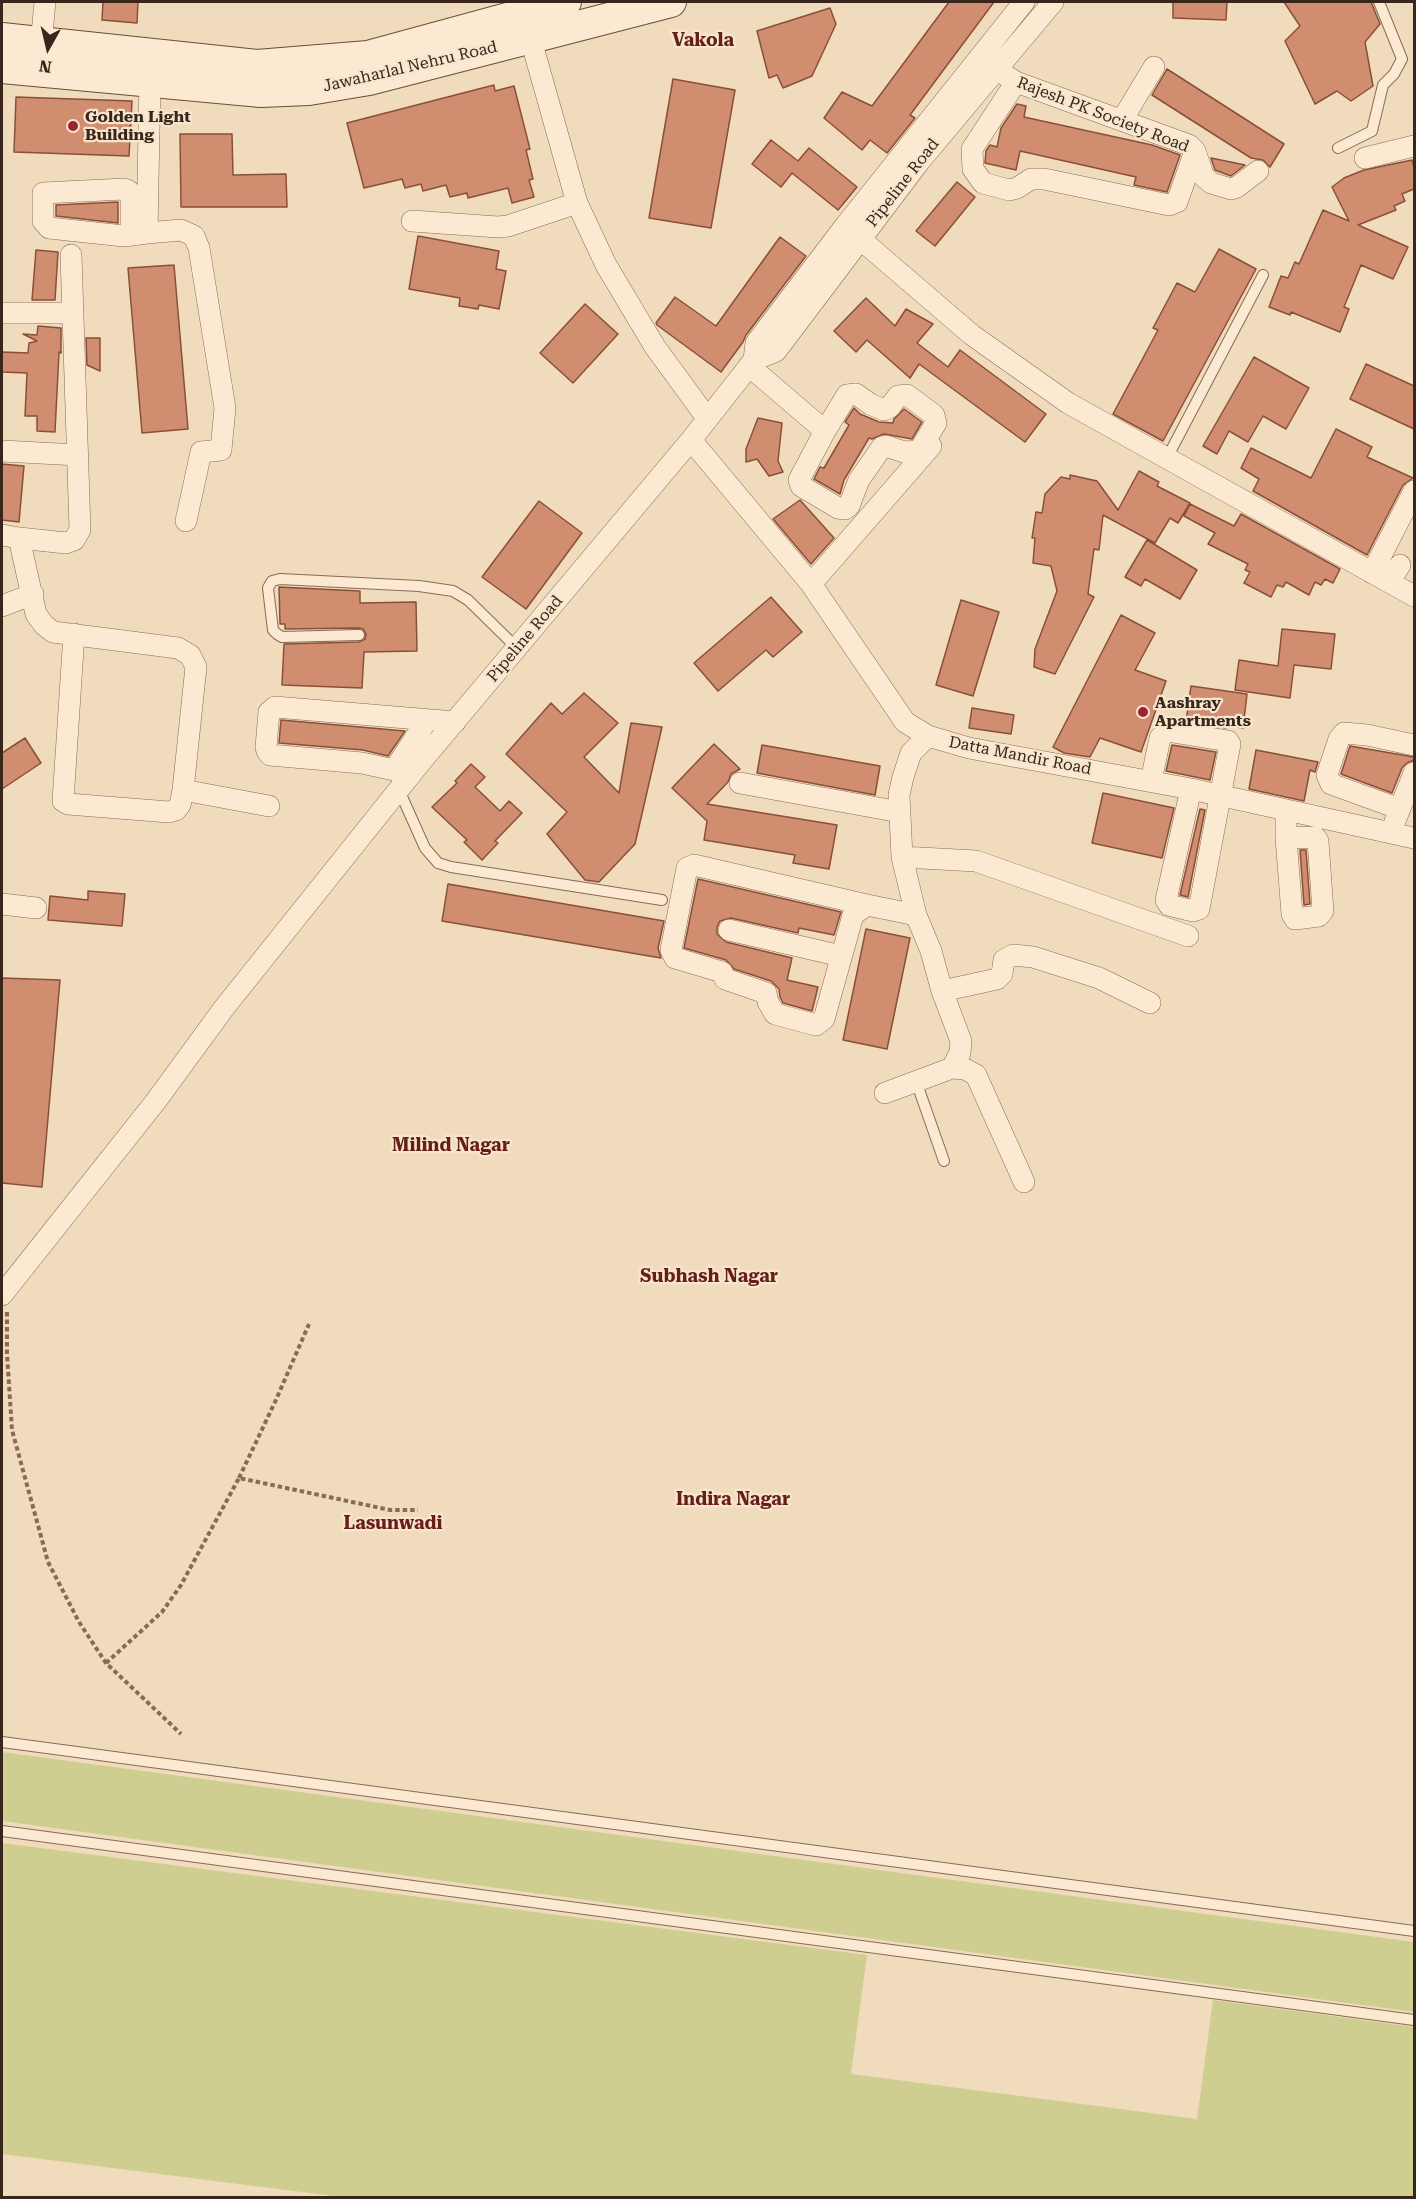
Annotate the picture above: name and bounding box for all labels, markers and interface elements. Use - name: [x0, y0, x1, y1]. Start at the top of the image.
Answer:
- north arrow: [18, 18, 78, 78]
- district label: Vakola: [672, 30, 734, 52]
- street label: Jawaharlal Nehru Road: [321, 38, 499, 96]
- text: N: [38, 56, 53, 77]
- street label: Rajesh PK Society Road: [1014, 73, 1192, 157]
- place label: Golden Light Building: [85, 107, 191, 145]
- marker: Golden Light Building: [66, 119, 80, 133]
- street label: Pipeline Road: [862, 135, 944, 231]
- street label: Pipeline Road: [483, 592, 567, 686]
- place label: Aashray Apartments: [1155, 693, 1251, 731]
- marker: Aashray Apartments: [1136, 705, 1150, 719]
- street label: Datta Mandir Road: [947, 733, 1093, 779]
- district label: Milind Nagar: [392, 1135, 510, 1157]
- district label: Subhash Nagar: [640, 1266, 778, 1288]
- district label: Indira Nagar: [676, 1489, 790, 1511]
- district label: Lasunwadi: [344, 1513, 442, 1535]

